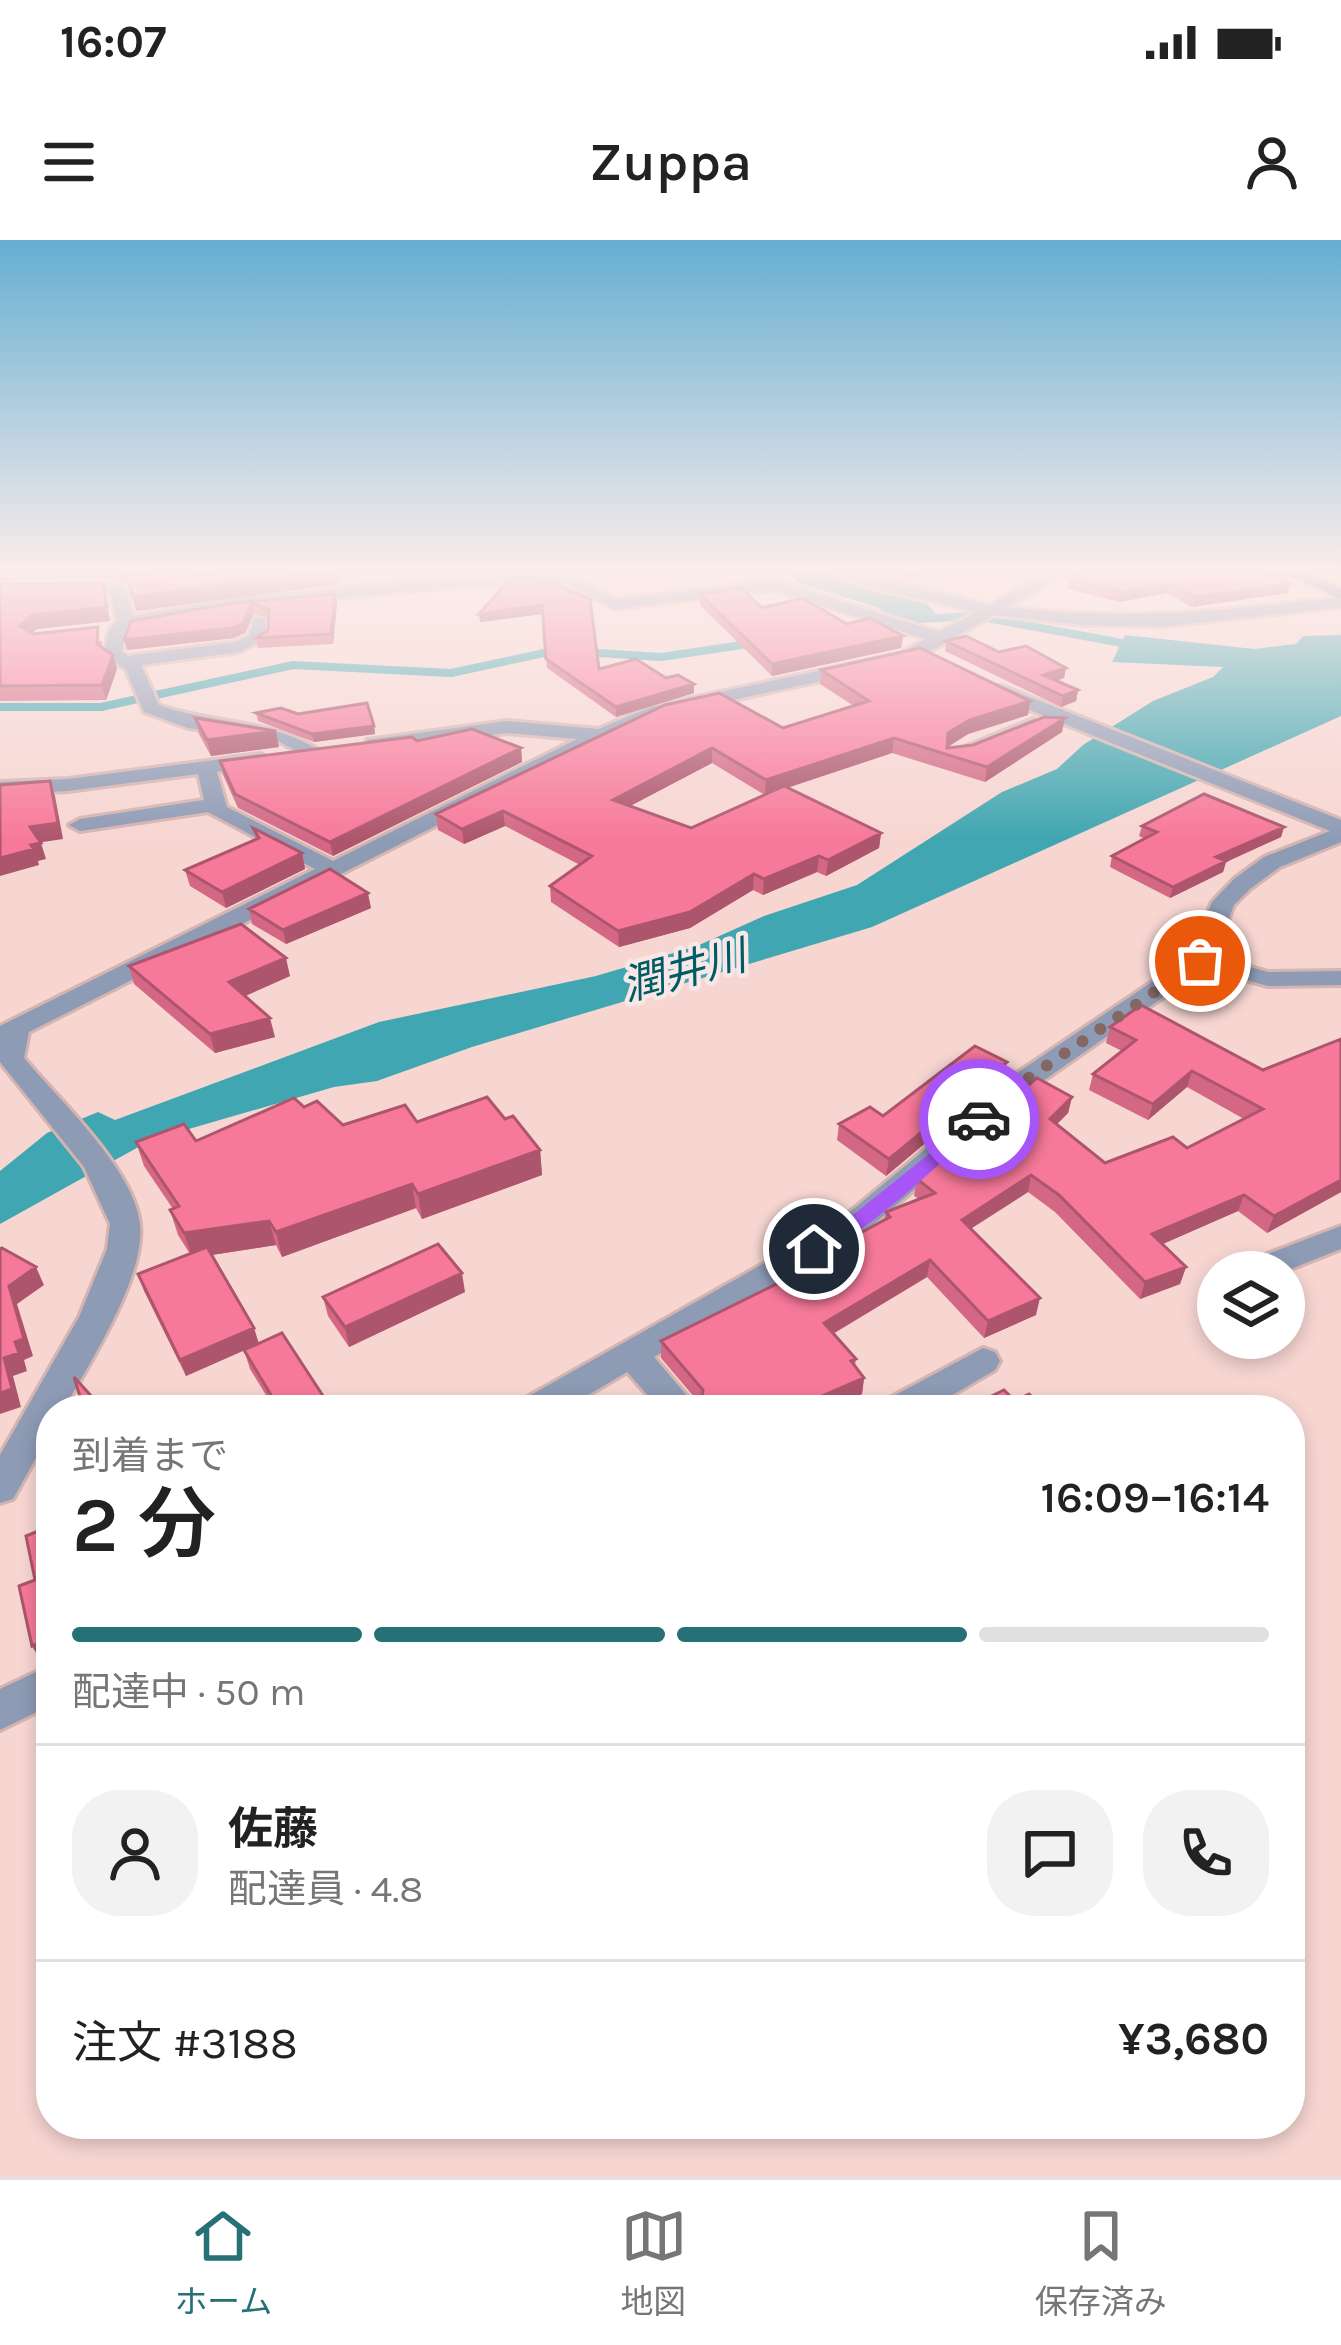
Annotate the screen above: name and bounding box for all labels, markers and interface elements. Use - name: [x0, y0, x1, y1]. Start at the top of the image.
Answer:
- text: 16:07: [60, 16, 166, 68]
- icon: menu: [36, 129, 102, 195]
- icon: person: [1239, 129, 1305, 195]
- text: Zuppa: [589, 130, 752, 194]
- pin: [1149, 910, 1251, 1012]
- icon: bag: [1167, 928, 1233, 994]
- water label: 潤井川: [617, 930, 755, 1011]
- courier: [919, 1059, 1039, 1179]
- icon: car: [946, 1086, 1012, 1152]
- pin: [763, 1198, 865, 1300]
- icon: home: [781, 1216, 847, 1282]
- map controls: [1197, 1251, 1305, 1359]
- button: layers: [1197, 1251, 1305, 1359]
- text: 到着まで: [72, 1433, 228, 1479]
- text: 16:09–16:14: [1040, 1471, 1269, 1523]
- text: 2 分: [72, 1479, 216, 1571]
- text: 配達中 · 50 m: [72, 1669, 305, 1715]
- button: person: [72, 1790, 198, 1916]
- button: chat: [987, 1790, 1113, 1916]
- button: phone: [1143, 1790, 1269, 1916]
- text: 佐藤: [228, 1803, 318, 1855]
- text: 配達員 · 4.8: [228, 1866, 423, 1912]
- text: ¥3,680: [1118, 2013, 1269, 2065]
- text: 注文 #3188: [72, 2017, 298, 2069]
- tab: ホーム: [174, 2203, 272, 2323]
- tab: 地図: [621, 2203, 687, 2323]
- tab: 保存済み: [1035, 2203, 1167, 2323]

